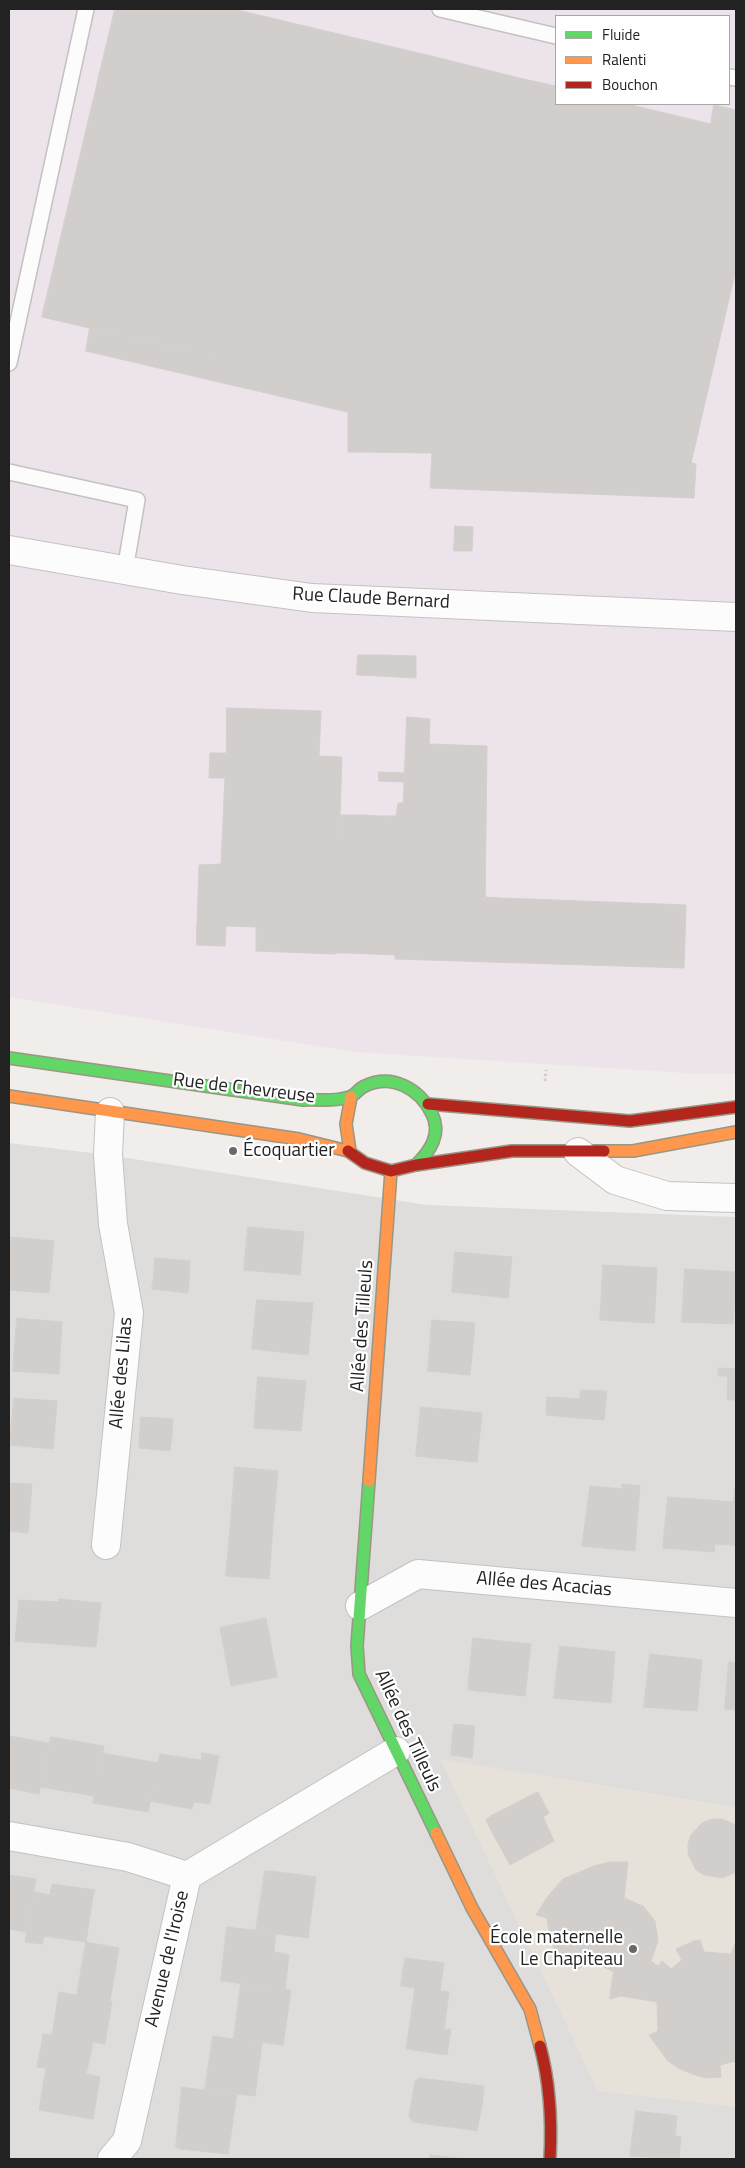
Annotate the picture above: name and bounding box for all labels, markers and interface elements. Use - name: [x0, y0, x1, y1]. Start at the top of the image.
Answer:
- legend: [555, 15, 730, 105]
- text: Fluide: [602, 23, 640, 46]
- text: Ralenti: [602, 48, 646, 71]
- text: Bouchon: [602, 73, 658, 96]
- street label: Rue Claude Bernard: [292, 583, 450, 615]
- street label: Rue de Chevreuse: [172, 1069, 316, 1109]
- place label: Écoquartier: [243, 1140, 335, 1162]
- marker: Écoquartier: [227, 1145, 239, 1157]
- street label: Allée des Tilleuls: [347, 1259, 379, 1393]
- street label: Allée des Lilas: [106, 1316, 138, 1430]
- street label: Allée des Acacias: [475, 1568, 613, 1602]
- street label: Allée des Tilleuls: [369, 1666, 445, 1796]
- street label: Avenue de l'Iroise: [141, 1888, 195, 2030]
- place label: École maternelle Le Chapiteau: [490, 1927, 623, 1971]
- marker: École maternelle Le Chapiteau: [627, 1943, 639, 1955]

